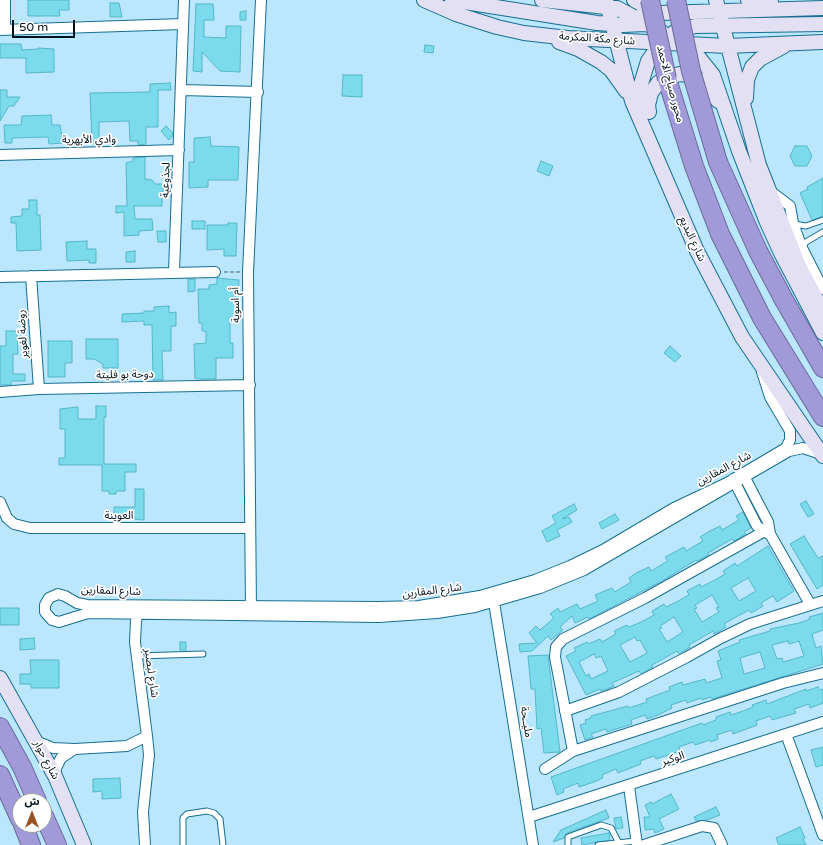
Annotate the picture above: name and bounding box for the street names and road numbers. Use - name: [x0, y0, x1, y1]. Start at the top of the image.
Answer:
- street label: شارع مكة المكرمة: [558, 30, 636, 48]
- street label: محور صباح الاحمد: [653, 44, 687, 124]
- street label: وادي الأبهرية: [62, 133, 116, 147]
- street label: لجذوعية: [159, 162, 173, 198]
- street label: شارع البديع: [676, 214, 708, 264]
- street label: أم اسوية: [229, 287, 243, 323]
- street label: روضة لغوير: [15, 309, 31, 359]
- street label: دوحة بو فليتة: [96, 368, 154, 382]
- street label: شارع المقارين: [694, 449, 754, 489]
- street label: العوينة: [105, 509, 133, 523]
- street label: شارع المقارين: [402, 581, 462, 601]
- street label: شارع المقارين: [81, 583, 141, 599]
- street label: شارع لبصير: [141, 647, 161, 699]
- street label: مليــحة: [517, 705, 535, 739]
- street label: شارع حوار: [30, 738, 62, 782]
- street label: الوكير: [660, 749, 686, 769]

